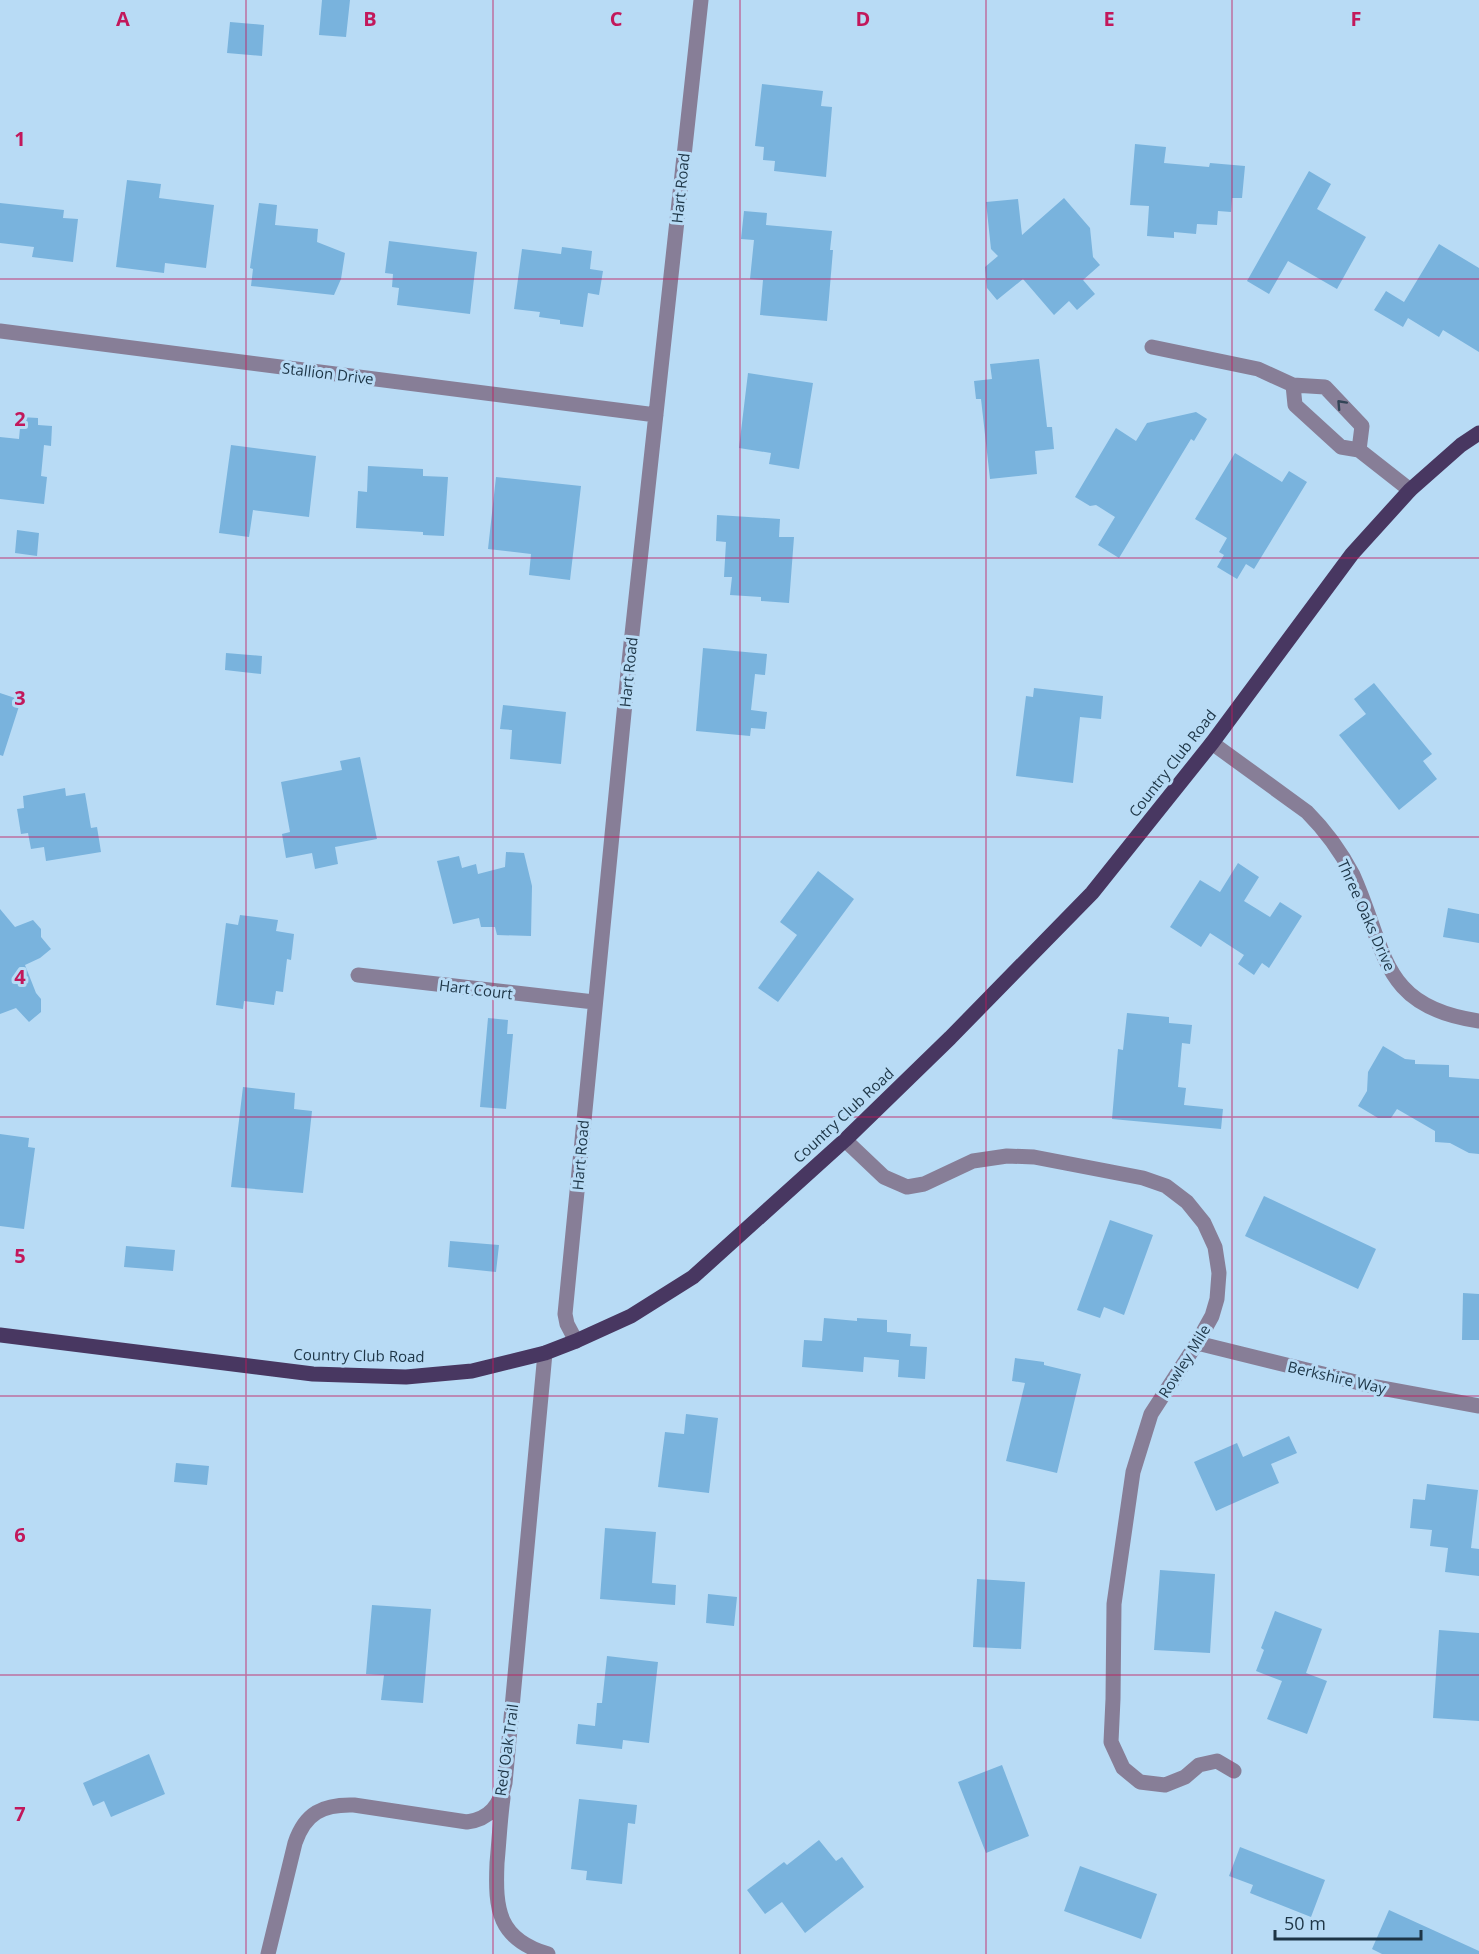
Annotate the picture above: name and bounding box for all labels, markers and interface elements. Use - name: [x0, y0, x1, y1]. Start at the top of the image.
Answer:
- text: A: [116, 5, 130, 32]
- text: B: [363, 5, 377, 32]
- text: C: [610, 5, 623, 32]
- text: D: [856, 5, 870, 32]
- text: E: [1103, 5, 1115, 32]
- text: F: [1351, 5, 1361, 32]
- text: 1: [14, 125, 26, 152]
- street label: Hart Road: [666, 152, 694, 224]
- street label: Stallion Drive: [281, 357, 375, 389]
- one-way arrow: [1337, 400, 1348, 410]
- text: 2: [14, 405, 26, 432]
- street label: Hart Road: [614, 636, 642, 708]
- text: 3: [14, 684, 26, 711]
- street label: Country Club Road: [1124, 705, 1220, 821]
- street label: Three Oaks Drive: [1333, 856, 1401, 974]
- text: 4: [14, 963, 26, 990]
- street label: Hart Court: [438, 975, 514, 1003]
- street label: Country Club Road: [788, 1063, 898, 1167]
- street label: Hart Road: [567, 1119, 593, 1191]
- text: 5: [14, 1242, 26, 1269]
- street label: Rowley Mile: [1154, 1321, 1214, 1401]
- street label: Country Club Road: [293, 1344, 425, 1366]
- street label: Berkshire Way: [1286, 1356, 1389, 1398]
- text: 6: [14, 1521, 26, 1548]
- street label: Red Oak Trail: [490, 1703, 522, 1797]
- text: 7: [14, 1800, 26, 1827]
- scale bar: [1275, 1903, 1420, 1941]
- text: 50 m: [1284, 1911, 1326, 1935]

